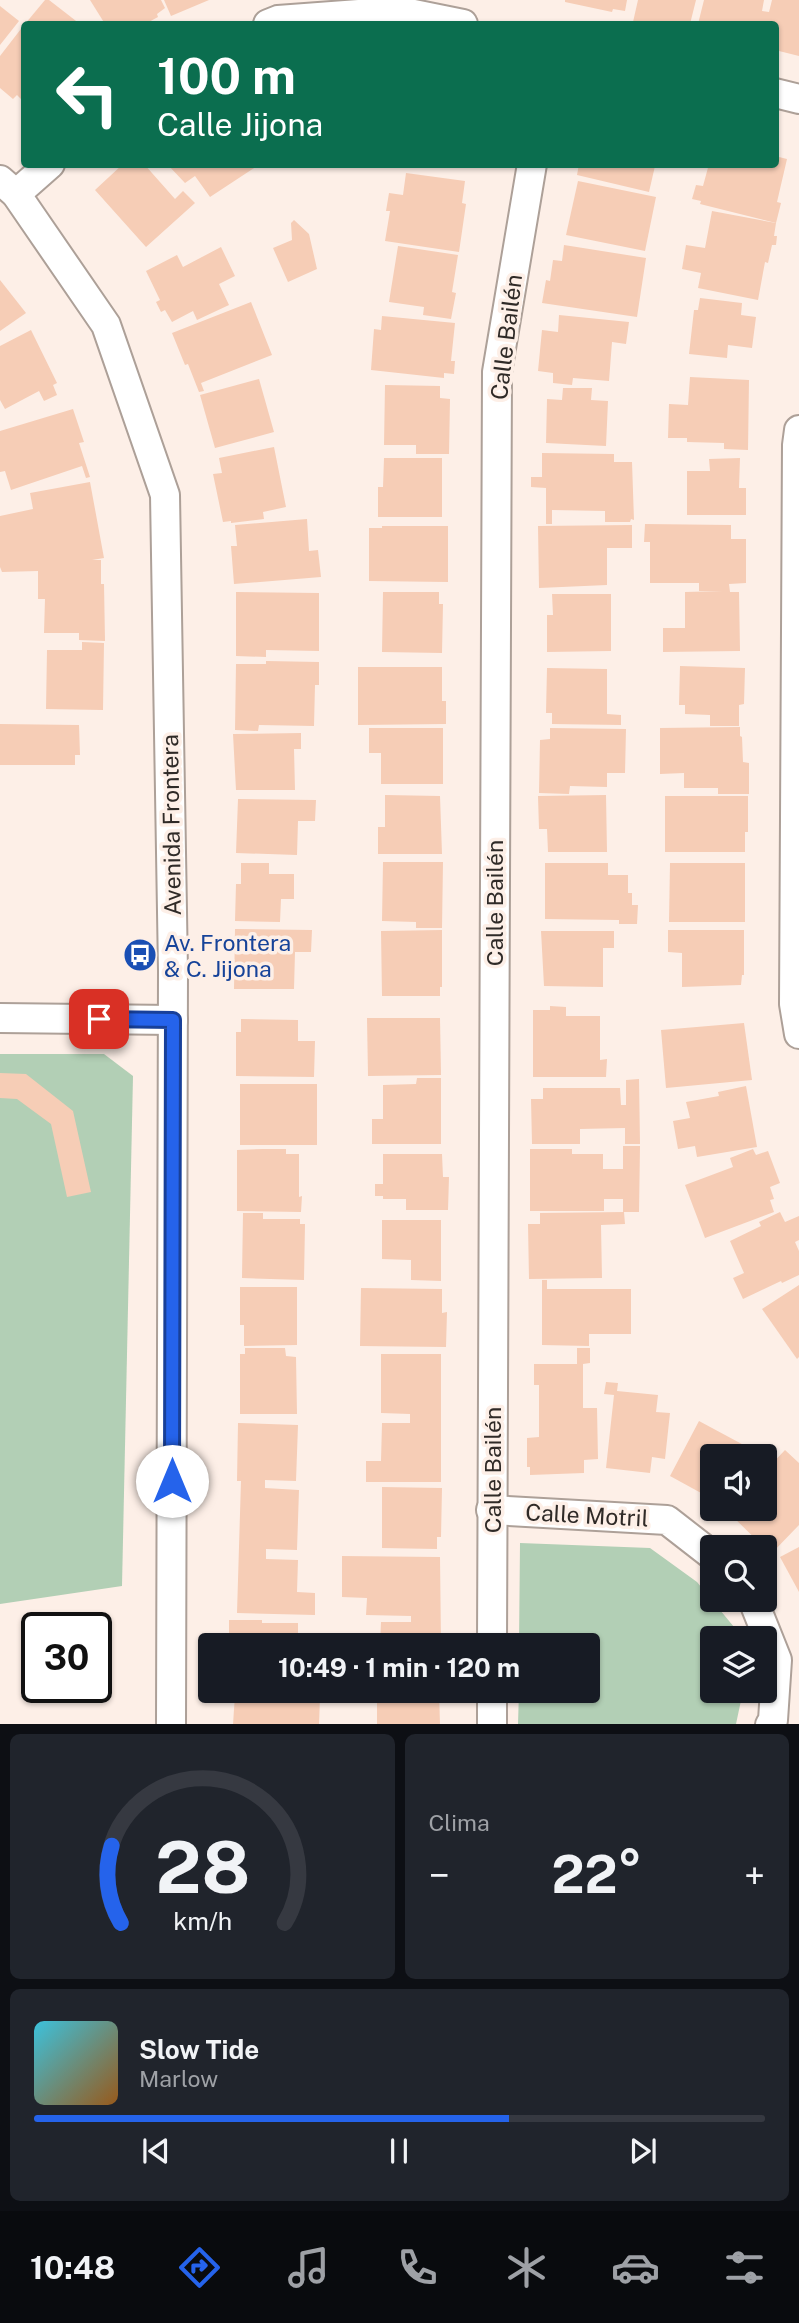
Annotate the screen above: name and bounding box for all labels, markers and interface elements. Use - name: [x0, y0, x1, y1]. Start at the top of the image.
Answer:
- text: 100 m: [157, 47, 296, 105]
- icon: left: [42, 49, 133, 140]
- text: Calle Jijona: [157, 106, 323, 143]
- street label: Calle Bailén: [485, 273, 527, 401]
- street label: Avenida Frontera: [156, 734, 186, 916]
- street label: Calle Bailén: [481, 840, 508, 966]
- place label: Av. Frontera & C. Jijona: [164, 929, 291, 982]
- bus stop icon: Av. Frontera & C. Jijona: [121, 936, 159, 974]
- pin: [69, 989, 129, 1049]
- icon: arrive: [80, 1000, 118, 1038]
- street label: Calle Bailén: [479, 1407, 506, 1533]
- position arrow: [135, 1444, 209, 1518]
- map controls: [700, 1444, 777, 1703]
- button: sound: [700, 1444, 777, 1521]
- street label: Calle Motril: [525, 1498, 649, 1532]
- button: search: [700, 1535, 777, 1612]
- speed limit sign: 30: [21, 1612, 112, 1703]
- button: layers: [700, 1626, 777, 1703]
- text: 10:49 · 1 min · 120 m: [278, 1652, 520, 1683]
- text: Clima: [429, 1809, 490, 1836]
- text: 28: [155, 1824, 250, 1909]
- text: 22°: [551, 1844, 642, 1905]
- text: −: [429, 1853, 450, 1898]
- text: +: [744, 1853, 765, 1898]
- text: km/h: [173, 1905, 232, 1935]
- text: Slow Tide: [139, 2034, 259, 2065]
- text: Marlow: [139, 2065, 218, 2092]
- icon: previous: [137, 2132, 175, 2170]
- icon: pause: [380, 2132, 418, 2170]
- icon: next: [624, 2132, 662, 2170]
- icon: directions: [175, 2243, 224, 2292]
- icon: music: [284, 2243, 333, 2292]
- icon: phone: [393, 2243, 442, 2292]
- icon: climate: [502, 2243, 551, 2292]
- icon: car: [611, 2243, 660, 2292]
- icon: filters: [720, 2243, 769, 2292]
- text: 10:48: [30, 2249, 115, 2286]

